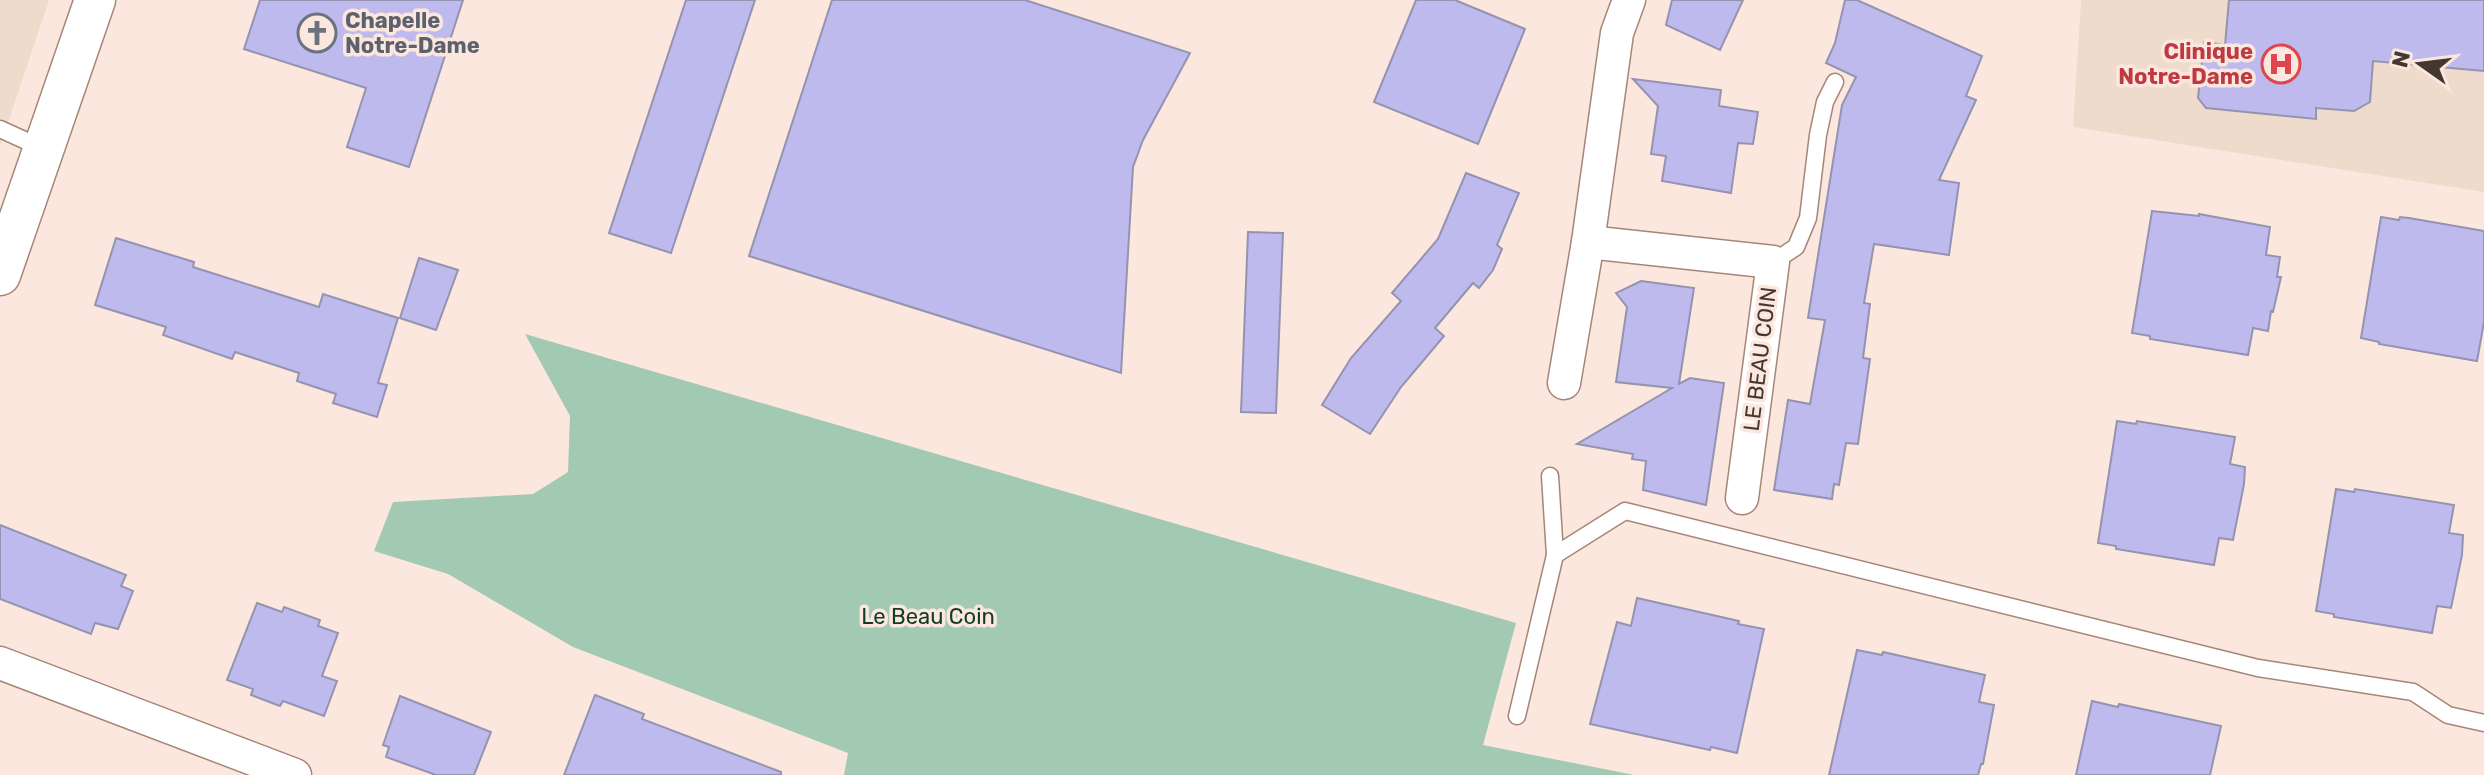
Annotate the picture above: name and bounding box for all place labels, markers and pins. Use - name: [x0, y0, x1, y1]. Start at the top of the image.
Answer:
- place label: Chapelle Notre-Dame: [345, 7, 480, 59]
- church icon: Chapelle Notre-Dame: [296, 12, 338, 54]
- place label: Clinique Notre-Dame: [2118, 38, 2253, 90]
- hospital icon: Clinique Notre-Dame: [2260, 43, 2302, 85]

